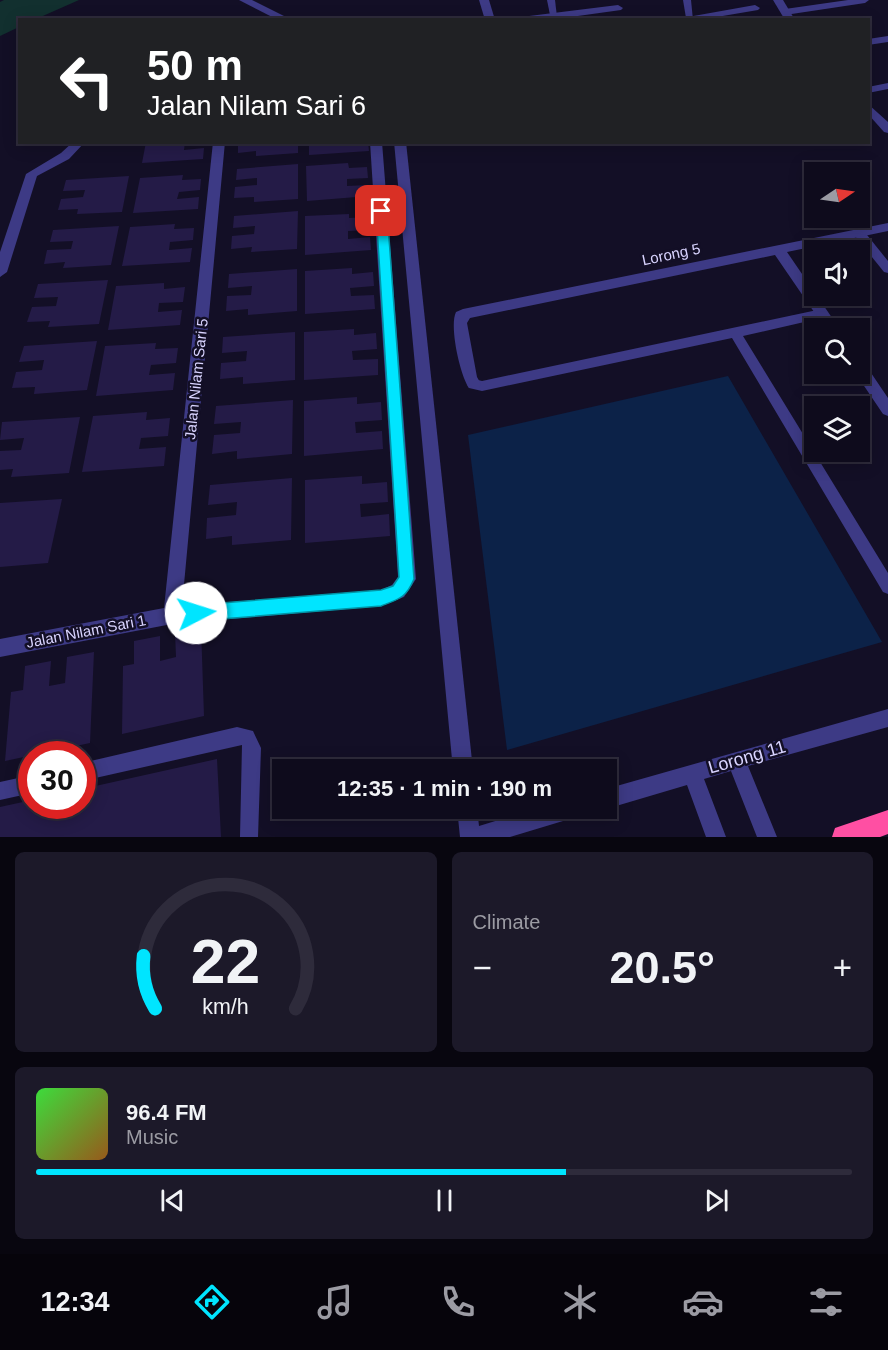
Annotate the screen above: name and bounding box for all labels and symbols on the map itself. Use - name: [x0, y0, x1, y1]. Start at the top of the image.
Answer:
- north arrow: [804, 162, 870, 228]
- pin: [355, 185, 406, 236]
- street label: Lorong 5: [640, 240, 702, 268]
- street label: Jalan Nilam Sari 5: [181, 318, 211, 440]
- position arrow: [164, 581, 228, 645]
- street label: Jalan Nilam Sari 1: [25, 611, 147, 651]
- street label: Lorong 11: [706, 736, 788, 778]
- speed limit sign: 30: [18, 741, 96, 819]

